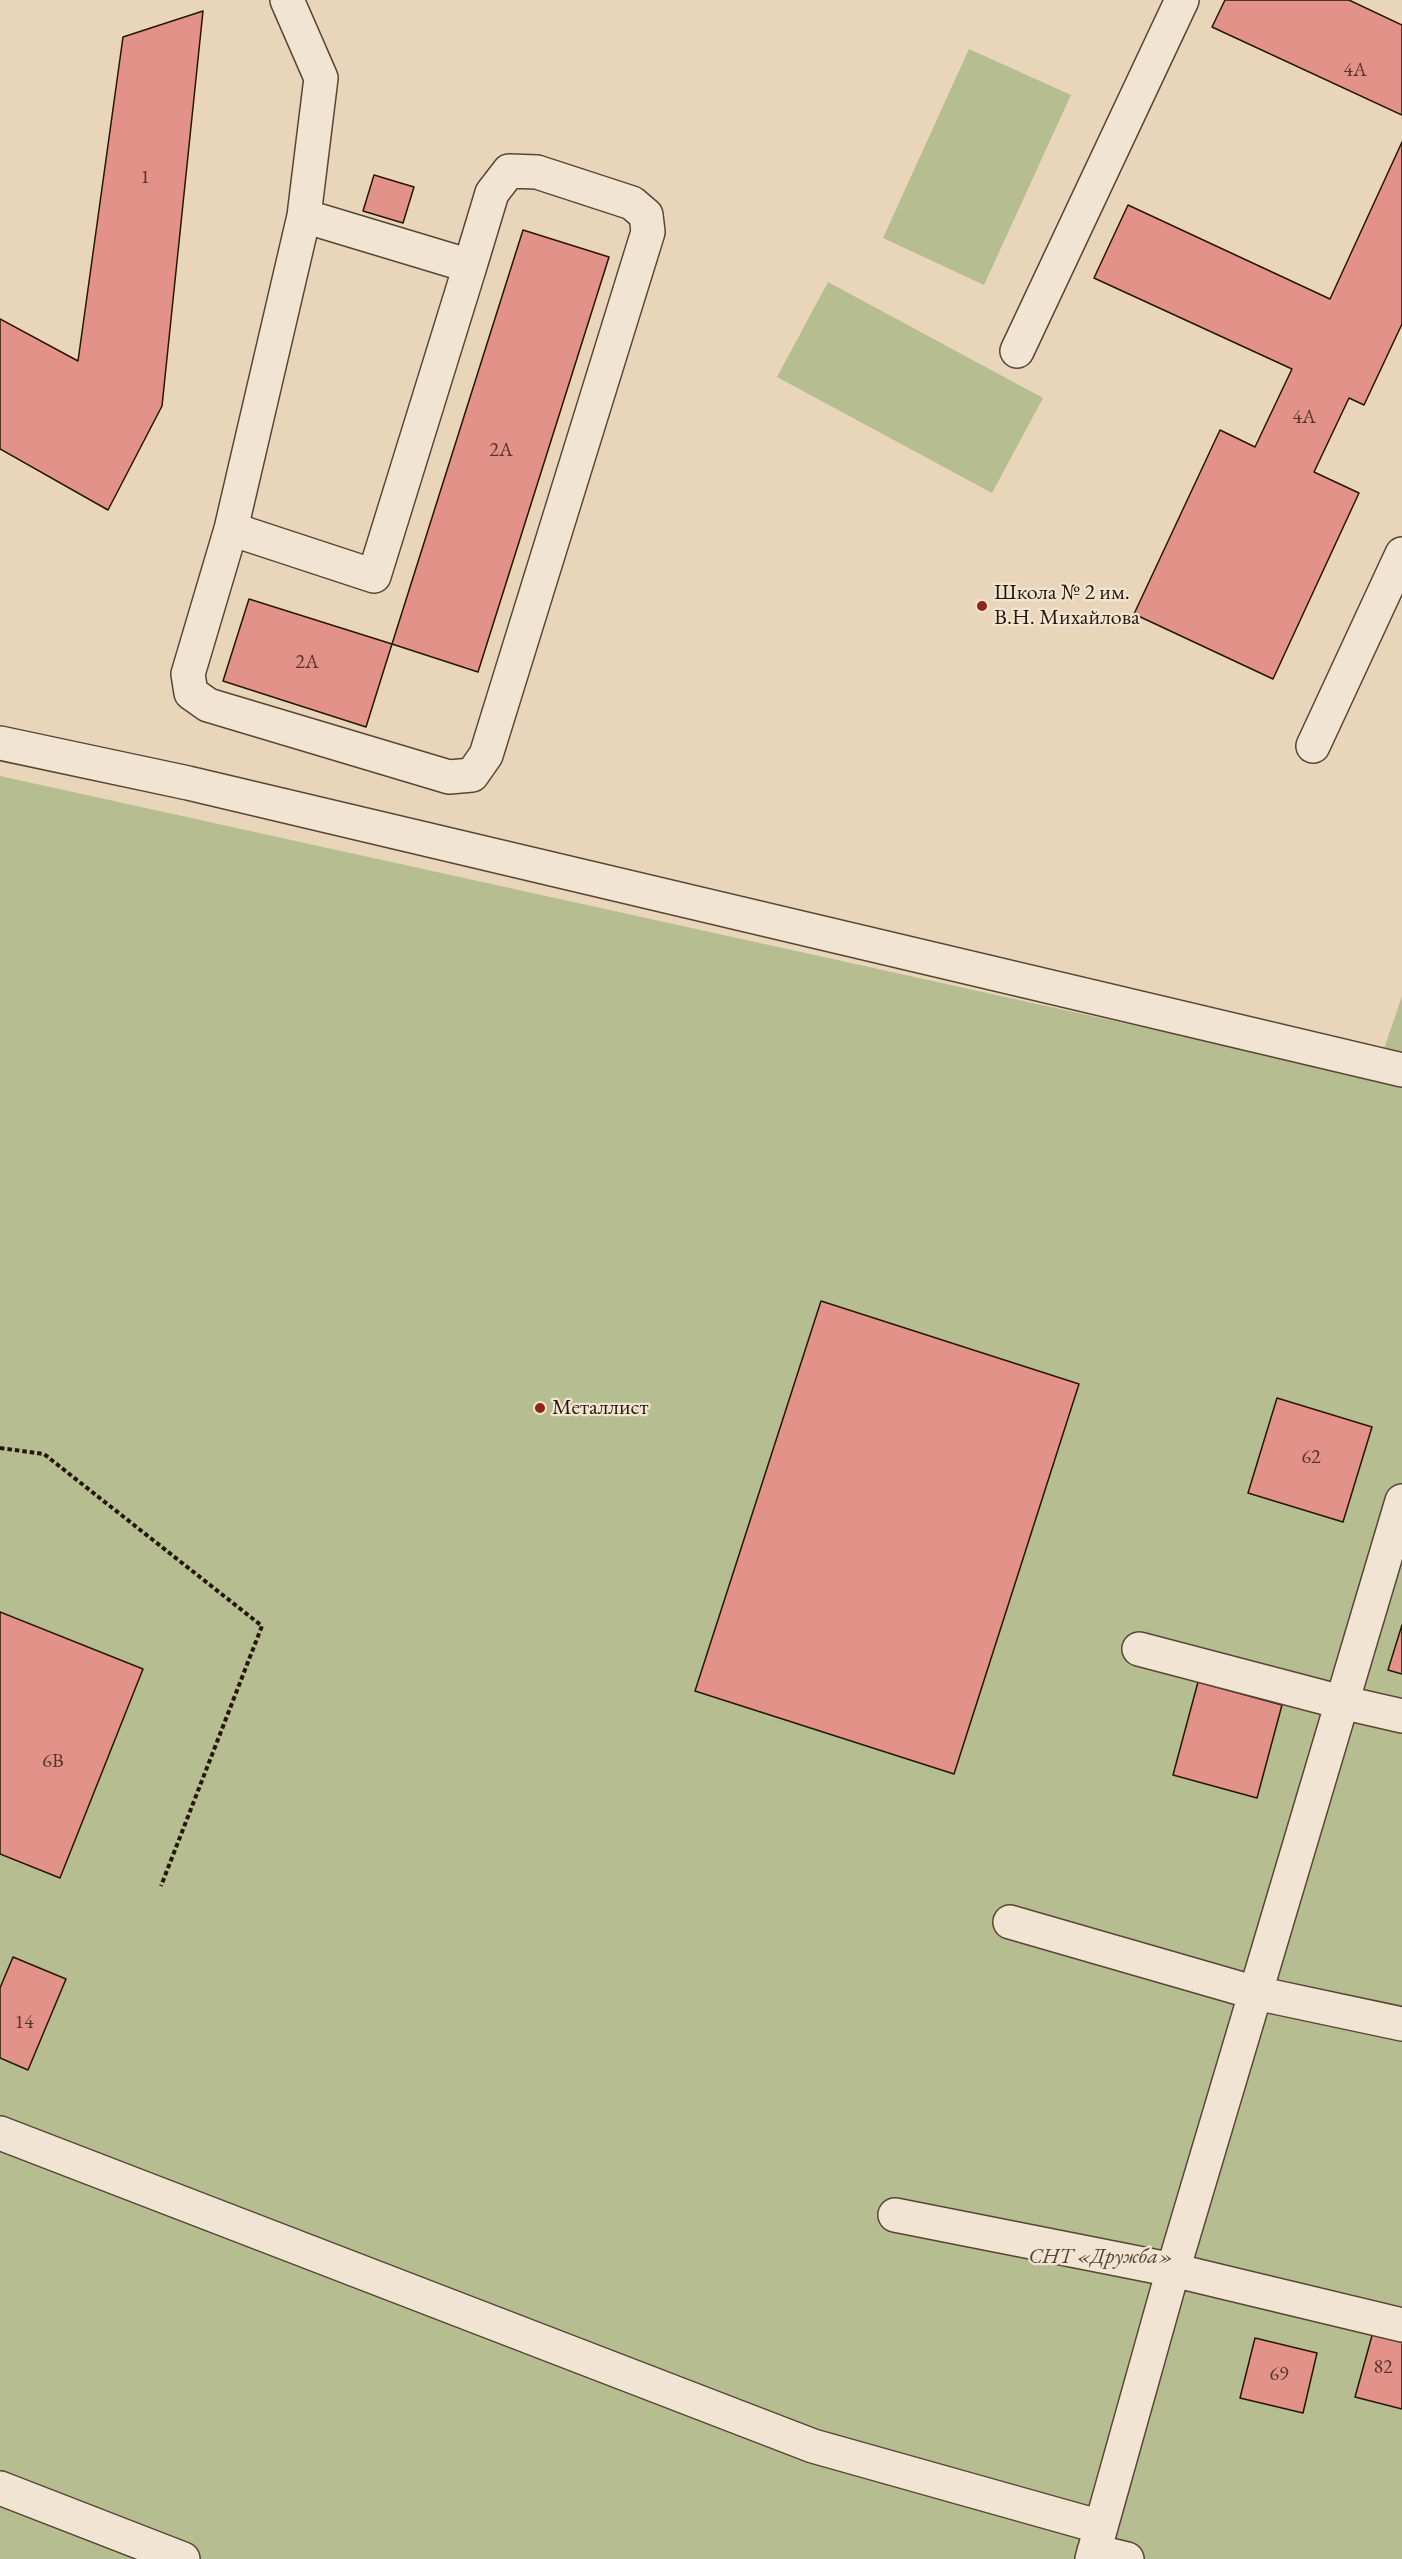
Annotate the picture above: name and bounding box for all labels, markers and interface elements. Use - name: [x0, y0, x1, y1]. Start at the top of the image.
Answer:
- house number: 4А: [1343, 59, 1367, 83]
- house number: 1: [140, 166, 150, 190]
- house number: 4А: [1292, 406, 1316, 430]
- house number: 2А: [489, 439, 513, 463]
- place label: Школа № 2 им. В.Н. Михайлова: [994, 580, 1140, 632]
- marker: Школа № 2 им. В.Н. Михайлова: [975, 599, 989, 613]
- house number: 2А: [295, 651, 319, 675]
- place label: Металлист: [552, 1395, 649, 1421]
- marker: Металлист: [533, 1401, 547, 1415]
- house number: 62: [1301, 1446, 1321, 1470]
- house number: 6В: [42, 1750, 64, 1774]
- house number: 14: [14, 2011, 34, 2035]
- park label: СНТ «Дружба»: [1028, 2244, 1174, 2270]
- house number: 82: [1373, 2356, 1393, 2380]
- house number: 69: [1269, 2363, 1289, 2387]

